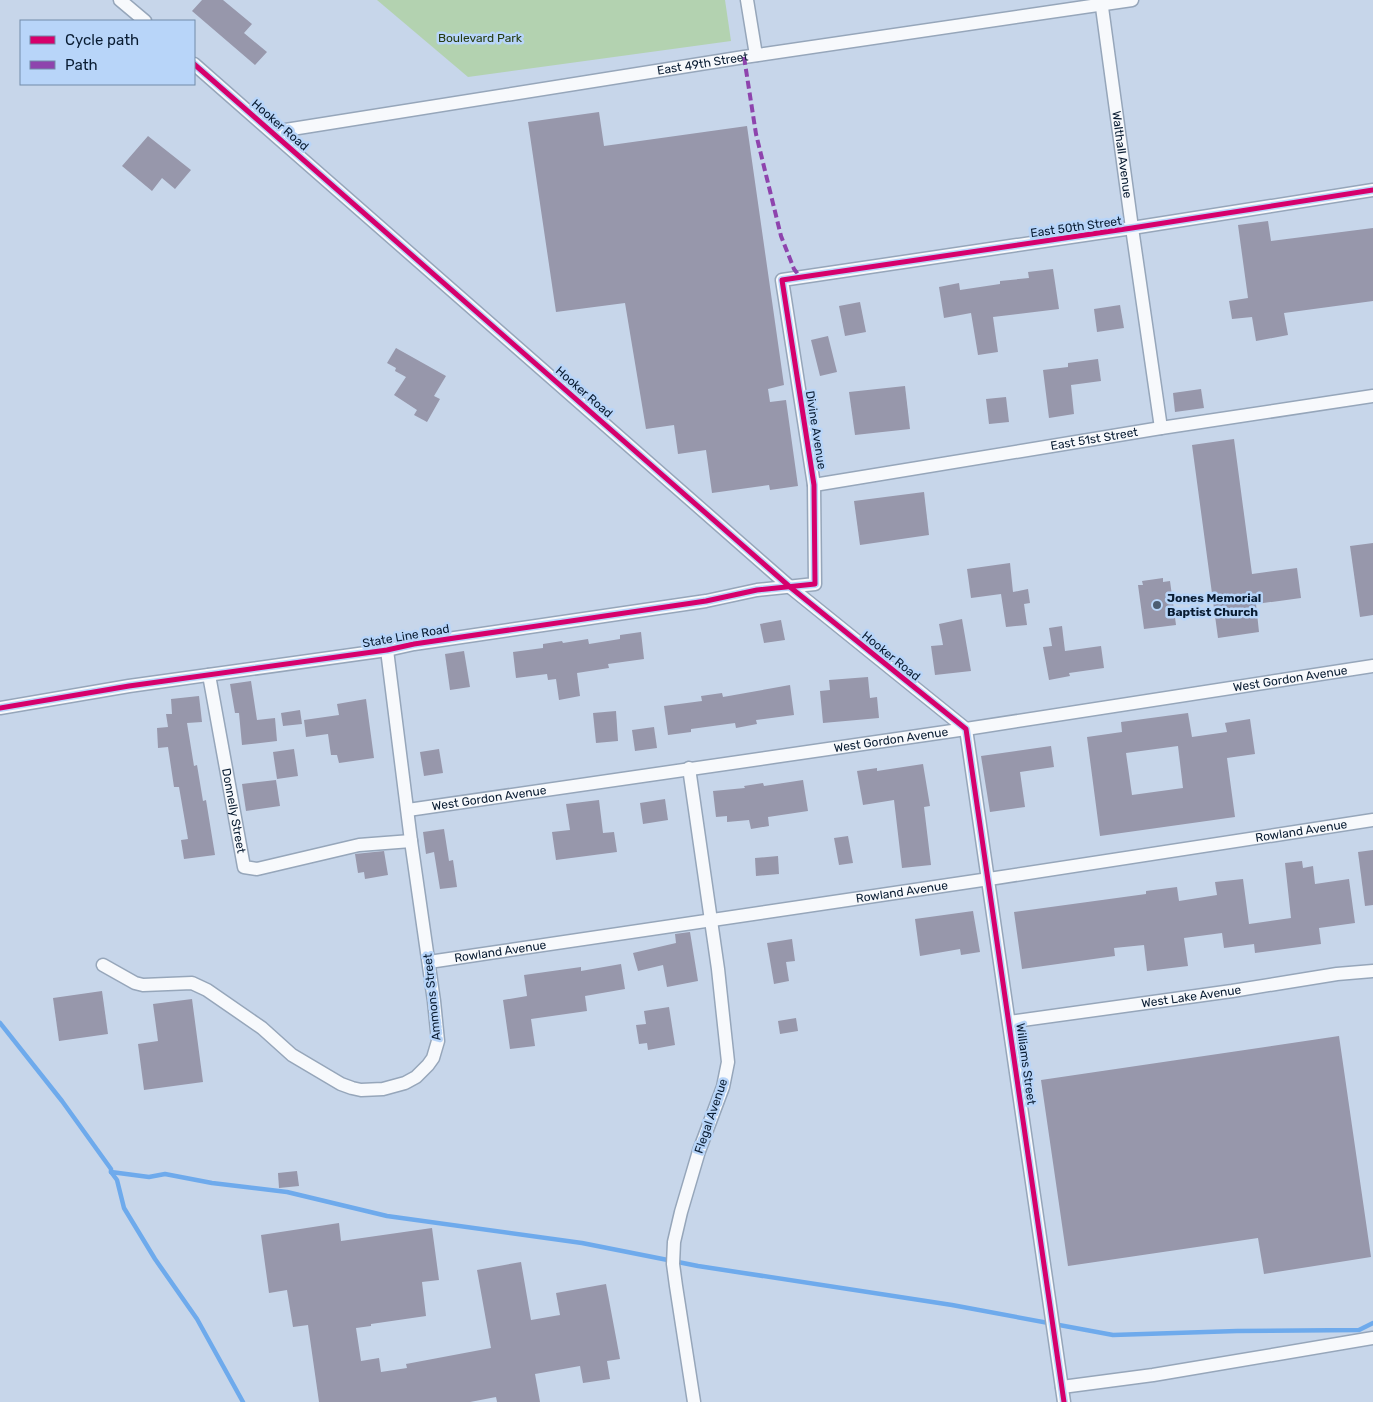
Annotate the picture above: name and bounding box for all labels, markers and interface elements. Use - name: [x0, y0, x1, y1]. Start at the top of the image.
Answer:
- legend: [20, 20, 195, 85]
- text: Cycle path: [65, 31, 139, 49]
- park label: Boulevard Park: [438, 31, 523, 45]
- street label: East 49th Street: [656, 49, 749, 78]
- text: Path: [65, 56, 98, 74]
- street label: Hooker Road: [249, 97, 311, 153]
- street label: Walthall Avenue: [1109, 110, 1135, 199]
- street label: East 50th Street: [1029, 214, 1123, 240]
- street label: Hooker Road: [553, 364, 615, 420]
- street label: Divine Avenue: [803, 390, 829, 471]
- street label: East 51st Street: [1050, 425, 1139, 453]
- place label: Jones Memorial Baptist Church: [1167, 591, 1261, 619]
- marker: Jones Memorial Baptist Church: [1151, 599, 1163, 611]
- street label: State Line Road: [361, 621, 451, 651]
- street label: Hooker Road: [859, 628, 923, 684]
- street label: West Gordon Avenue: [1232, 663, 1349, 695]
- street label: West Gordon Avenue: [833, 725, 949, 755]
- street label: Donnelly Street: [219, 767, 248, 855]
- street label: West Gordon Avenue: [431, 783, 548, 813]
- street label: Rowland Avenue: [1254, 817, 1348, 845]
- street label: Rowland Avenue: [855, 878, 949, 906]
- street label: Rowland Avenue: [453, 938, 547, 965]
- street label: Ammons Street: [420, 953, 444, 1041]
- street label: West Lake Avenue: [1140, 983, 1242, 1011]
- street label: Williams Street: [1013, 1022, 1039, 1106]
- street label: Flegal Avenue: [692, 1077, 730, 1155]

